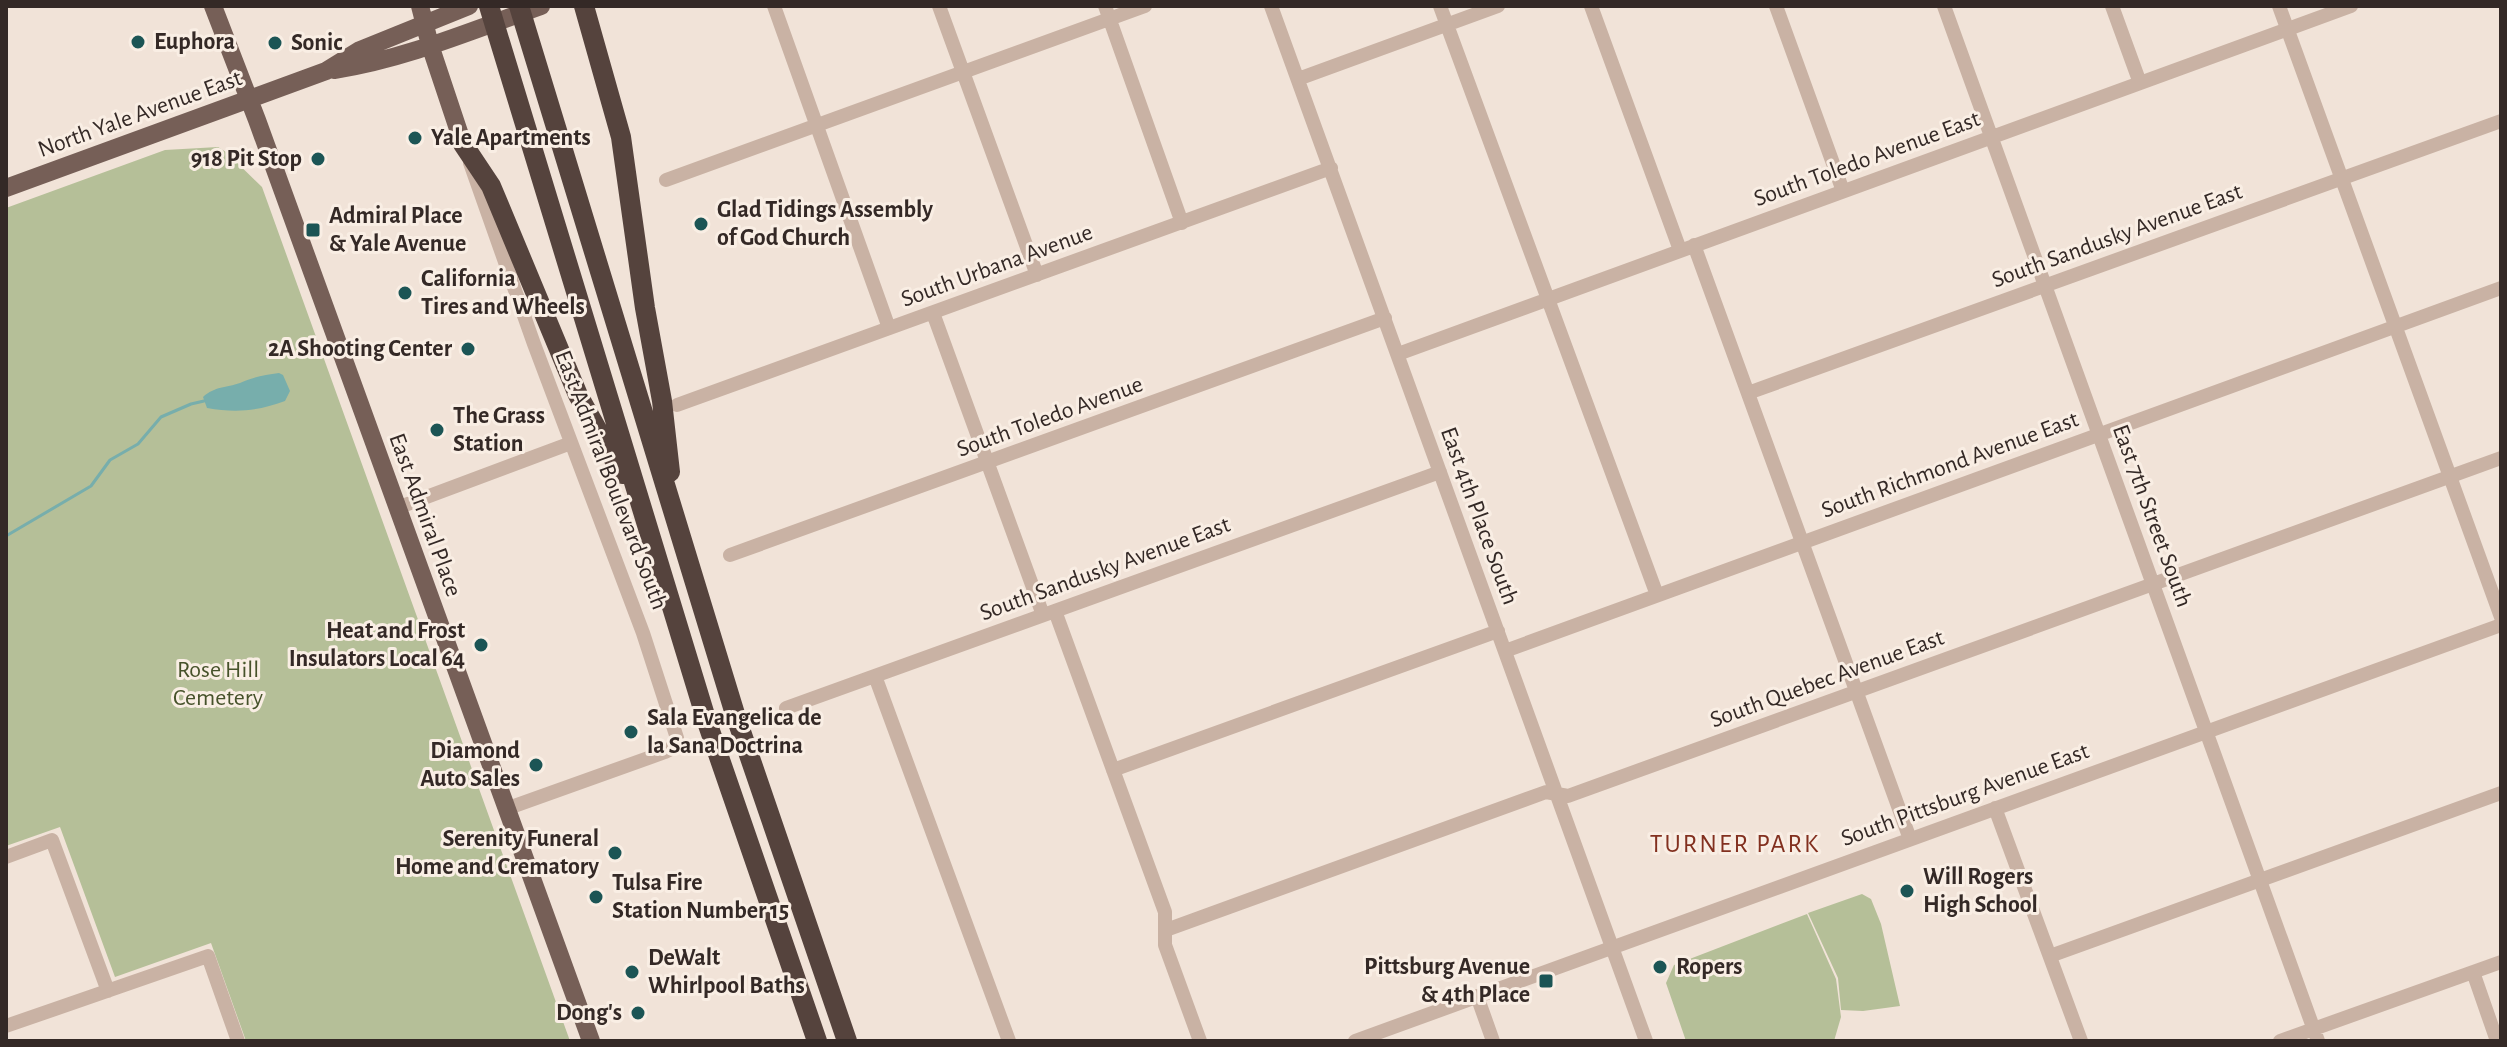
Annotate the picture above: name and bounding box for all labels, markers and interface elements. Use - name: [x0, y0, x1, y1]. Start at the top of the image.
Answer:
- place label: Euphora: [154, 30, 235, 54]
- place label: Sonic: [291, 31, 342, 55]
- marker: Euphora: [129, 33, 147, 51]
- marker: Sonic: [266, 34, 284, 52]
- street label: North Yale Avenue East: [35, 66, 245, 162]
- street label: South Toledo Avenue East: [1751, 107, 1984, 211]
- place label: Yale Apartments: [431, 126, 591, 150]
- marker: Yale Apartments: [406, 129, 424, 147]
- place label: 918 Pit Stop: [191, 147, 302, 171]
- marker: 918 Pit Stop: [309, 150, 327, 168]
- street label: South Sandusky Avenue East: [1989, 179, 2246, 292]
- place label: Glad Tidings Assembly of God Church: [717, 198, 933, 250]
- place label: Admiral Place & Yale Avenue: [329, 204, 466, 256]
- marker: Glad Tidings Assembly of God Church: [692, 215, 710, 233]
- street label: South Urbana Avenue: [898, 220, 1096, 312]
- marker: Admiral Place & Yale Avenue: [304, 221, 322, 239]
- place label: California Tires and Wheels: [421, 267, 585, 319]
- marker: California Tires and Wheels: [396, 284, 414, 302]
- place label: 2A Shooting Center: [268, 337, 453, 361]
- marker: 2A Shooting Center: [459, 340, 477, 358]
- street label: East Admiral Boulevard South: [550, 347, 672, 613]
- street label: South Toledo Avenue: [954, 372, 1146, 462]
- place label: The Grass Station: [453, 404, 545, 456]
- street label: South Richmond Avenue East: [1818, 407, 2082, 523]
- marker: The Grass Station: [428, 421, 446, 439]
- street label: East 7th Street South: [2108, 422, 2196, 610]
- street label: East 4th Place South: [1436, 424, 1522, 608]
- street label: East Admiral Place: [384, 430, 466, 600]
- street label: South Sandusky Avenue East: [977, 512, 1234, 625]
- place label: Heat and Frost Insulators Local 64: [289, 619, 465, 671]
- street label: South Quebec Avenue East: [1707, 625, 1947, 732]
- marker: Heat and Frost Insulators Local 64: [472, 636, 490, 654]
- park label: Rose Hill Cemetery: [173, 658, 263, 710]
- place label: Sala Evangelica de la Sana Doctrina: [647, 706, 822, 758]
- marker: Sala Evangelica de la Sana Doctrina: [622, 723, 640, 741]
- place label: Diamond Auto Sales: [420, 739, 520, 791]
- street label: South Pittsburg Avenue East: [1838, 739, 2092, 851]
- marker: Diamond Auto Sales: [527, 756, 545, 774]
- place label: Serenity Funeral Home and Crematory: [395, 827, 599, 879]
- district label: TURNER PARK: [1650, 831, 1820, 857]
- marker: Serenity Funeral Home and Crematory: [606, 844, 624, 862]
- place label: Will Rogers High School: [1923, 865, 2038, 917]
- place label: Tulsa Fire Station Number 15: [612, 871, 789, 923]
- marker: Will Rogers High School: [1898, 882, 1916, 900]
- marker: Tulsa Fire Station Number 15: [587, 888, 605, 906]
- place label: DeWalt Whirlpool Baths: [648, 946, 805, 998]
- place label: Pittsburg Avenue & 4th Place: [1364, 955, 1530, 1007]
- place label: Ropers: [1676, 955, 1743, 979]
- marker: Ropers: [1651, 958, 1669, 976]
- marker: DeWalt Whirlpool Baths: [623, 963, 641, 981]
- marker: Pittsburg Avenue & 4th Place: [1537, 972, 1555, 990]
- place label: Dong's: [556, 1001, 622, 1025]
- marker: Dong's: [629, 1004, 647, 1022]

